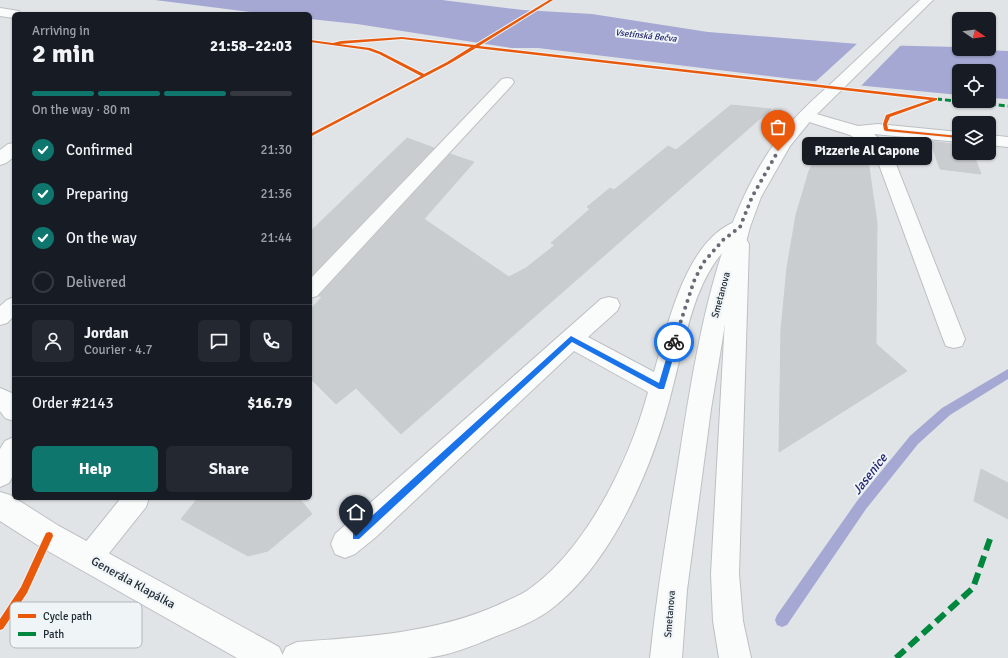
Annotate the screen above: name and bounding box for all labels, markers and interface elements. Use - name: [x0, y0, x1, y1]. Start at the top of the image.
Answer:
- north arrow: [952, 12, 996, 56]
- map controls: [952, 12, 996, 160]
- text: Arriving in: [32, 23, 90, 39]
- water label: Vsetínská Bečva: [615, 27, 678, 45]
- text: 21:58–22:03: [210, 37, 292, 55]
- text: 2 min: [32, 38, 95, 70]
- button: locate: [952, 64, 996, 108]
- text: On the way · 80 m: [32, 102, 130, 118]
- pin: [761, 110, 795, 151]
- icon: bag: [767, 116, 789, 138]
- button: layers: [952, 116, 996, 160]
- callout: Pizzerie Al Capone: [802, 137, 932, 165]
- icon: check: [32, 139, 54, 161]
- text: Confirmed: [66, 141, 133, 159]
- text: 21:30: [260, 142, 292, 158]
- text: Pizzerie Al Capone: [814, 143, 920, 159]
- icon: check: [32, 183, 54, 205]
- text: Preparing: [66, 185, 129, 203]
- text: 21:36: [260, 186, 292, 202]
- icon: check: [32, 227, 54, 249]
- text: On the way: [66, 229, 137, 247]
- text: 21:44: [260, 230, 292, 246]
- street label: Smetanova: [709, 271, 733, 319]
- text: Delivered: [66, 273, 126, 291]
- button: person: [32, 320, 74, 362]
- button: chat: [198, 320, 240, 362]
- button: phone: [250, 320, 292, 362]
- courier: [654, 322, 694, 362]
- text: Jordan: [84, 324, 129, 342]
- icon: bike: [663, 331, 685, 353]
- text: Courier · 4.7: [84, 342, 153, 358]
- text: Order #2143: [32, 394, 114, 412]
- text: $16.79: [247, 394, 292, 412]
- button: Help: [32, 446, 158, 492]
- button: Share: [166, 446, 292, 492]
- water label: Jasenice: [849, 449, 892, 498]
- pin: [339, 495, 373, 536]
- icon: home: [345, 501, 367, 523]
- street label: Generála Klapálka: [88, 554, 178, 612]
- street label: Smetanova: [662, 590, 678, 638]
- legend: [10, 602, 142, 648]
- text: Cycle path: [43, 610, 92, 623]
- text: Path: [43, 628, 64, 641]

